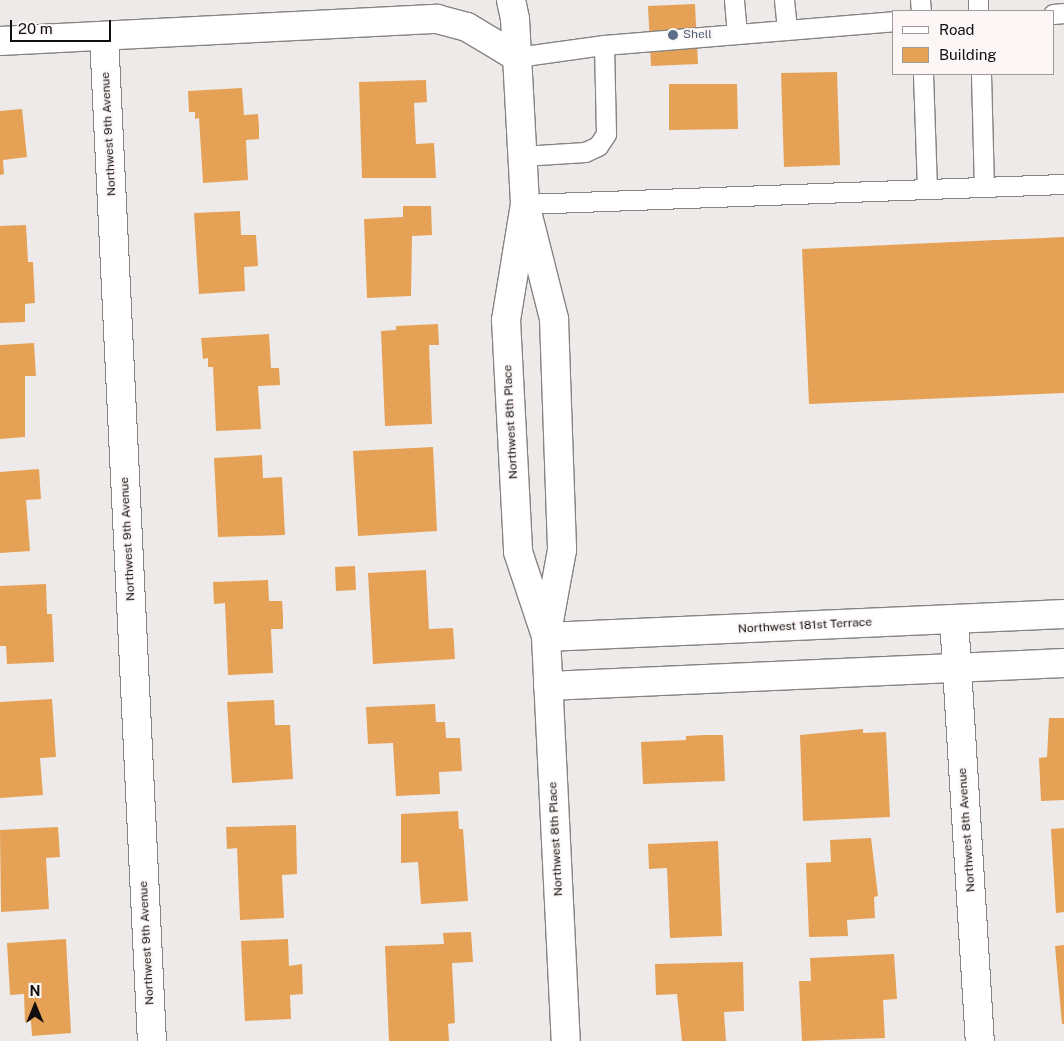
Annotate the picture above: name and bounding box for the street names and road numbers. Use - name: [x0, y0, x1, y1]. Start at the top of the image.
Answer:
- street label: Northwest 9th Avenue: [99, 72, 119, 196]
- street label: Northwest 8th Place: [501, 364, 521, 480]
- street label: Northwest 9th Avenue: [118, 477, 138, 601]
- street label: Northwest 181st Terrace: [738, 615, 872, 637]
- street label: Northwest 8th Avenue: [955, 767, 979, 893]
- street label: Northwest 8th Place: [546, 781, 566, 897]
- street label: Northwest 9th Avenue: [137, 881, 157, 1005]

